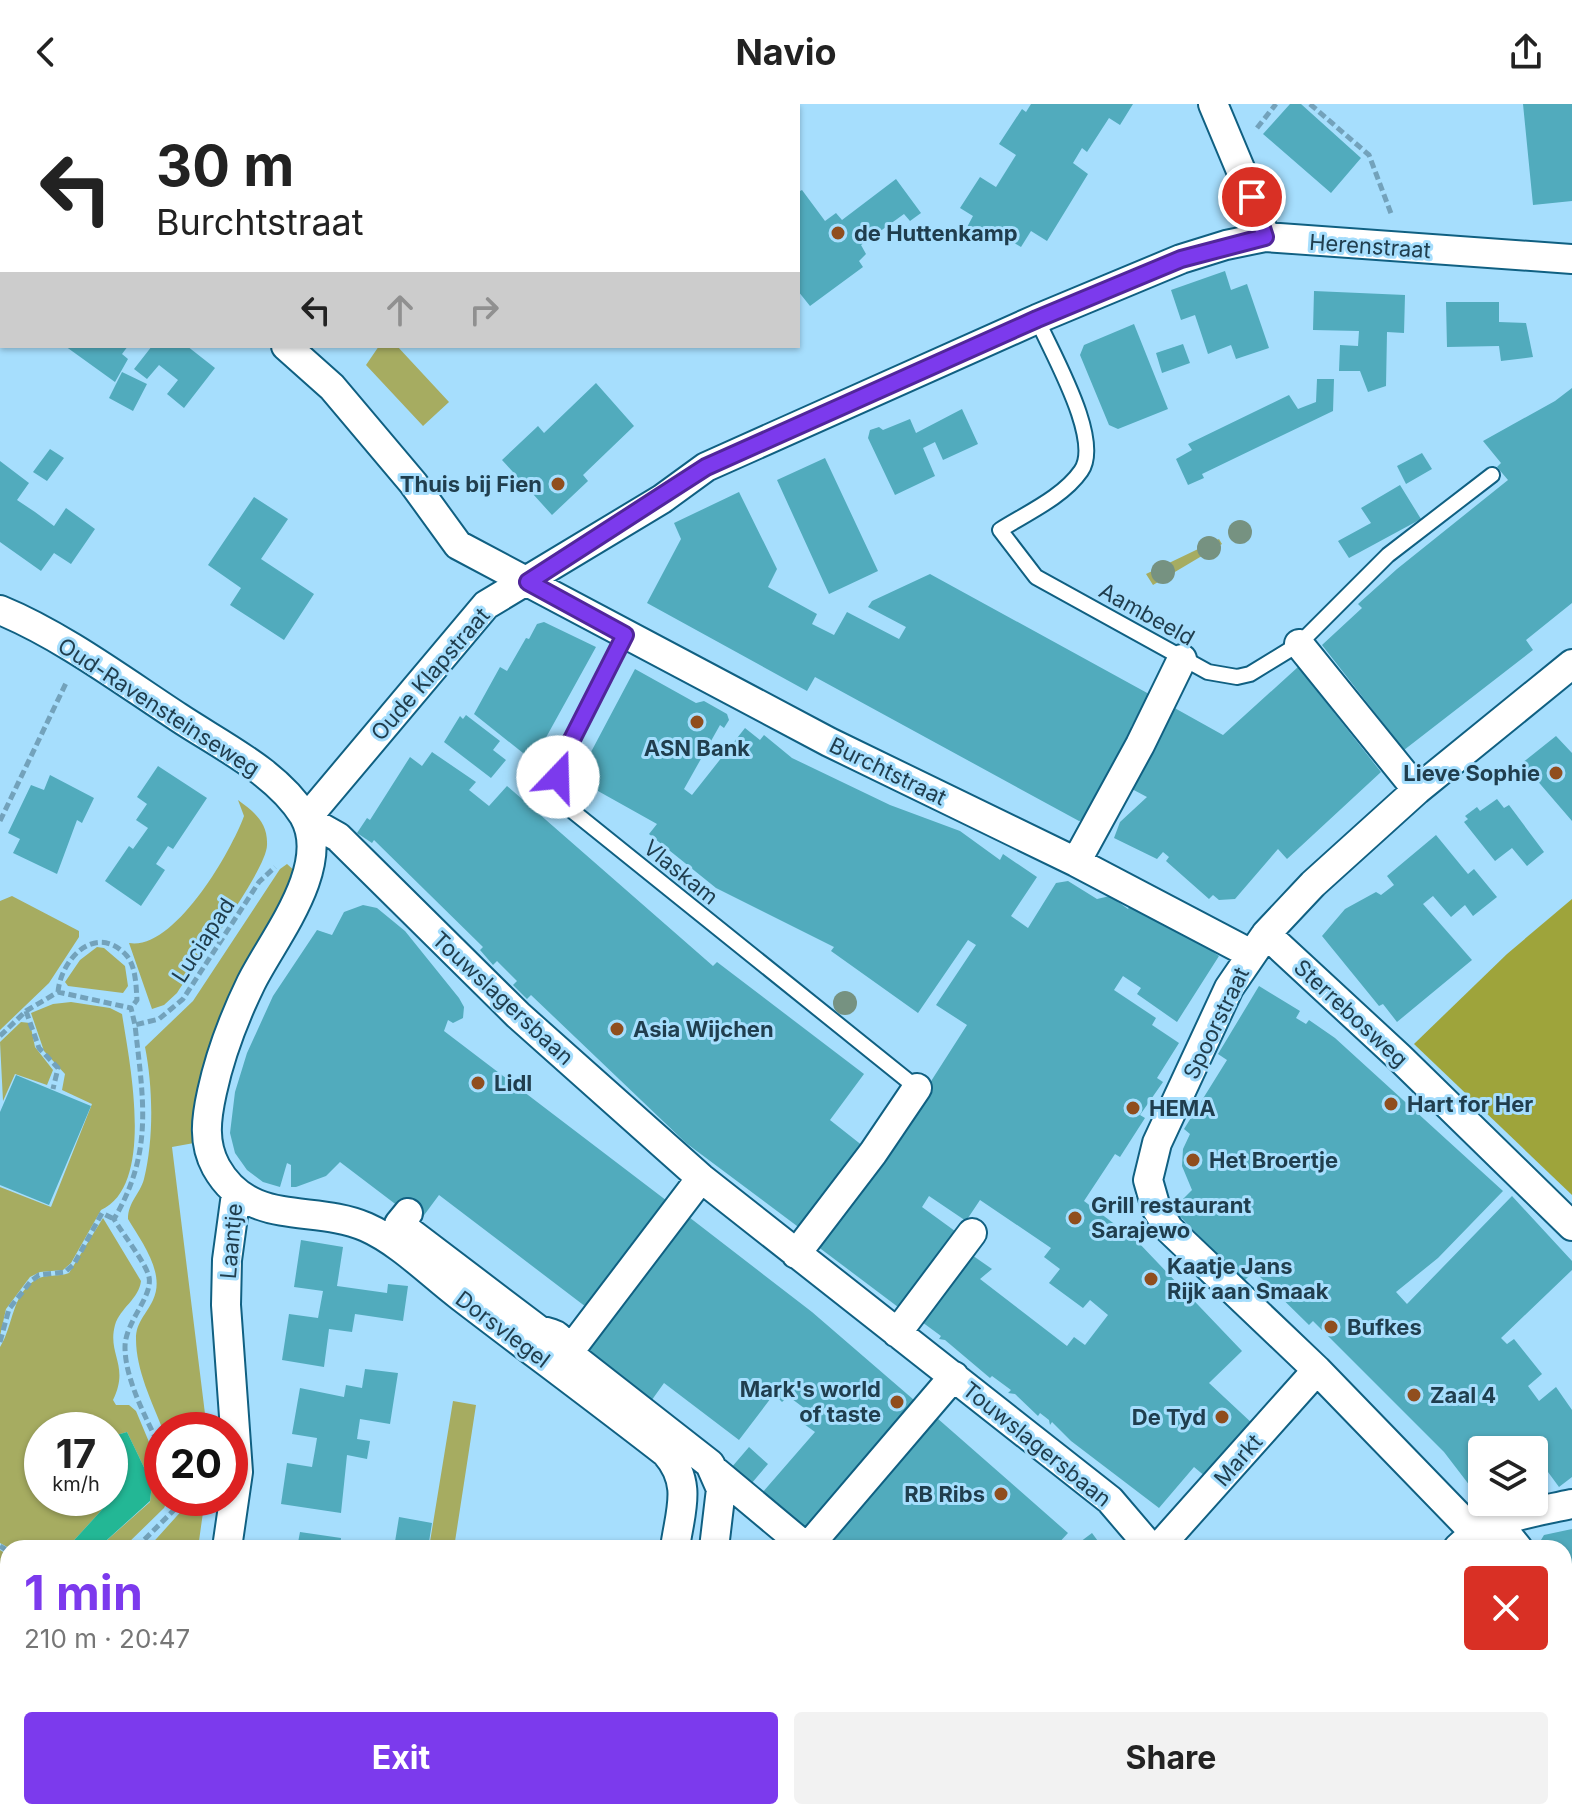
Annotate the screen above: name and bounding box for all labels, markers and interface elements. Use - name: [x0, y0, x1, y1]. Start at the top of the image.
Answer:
- icon: back: [24, 30, 68, 74]
- text: Navio: [735, 30, 837, 74]
- icon: share: [1504, 30, 1548, 74]
- text: 30 m: [156, 132, 294, 200]
- icon: left: [24, 136, 128, 240]
- pin: [1218, 163, 1286, 231]
- icon: arrive: [1230, 175, 1274, 219]
- text: Burchtstraat: [156, 200, 364, 244]
- place label: de Huttenkamp: [854, 220, 1018, 246]
- marker: de Huttenkamp: [829, 224, 847, 242]
- street label: Herenstraat: [1308, 229, 1432, 263]
- icon: left: [294, 288, 338, 332]
- icon: ahead: [378, 288, 422, 332]
- icon: right: [462, 288, 506, 332]
- place label: Thuis bij Fien: [400, 471, 542, 497]
- marker: Thuis bij Fien: [549, 475, 567, 493]
- street label: Aambeeld: [1095, 577, 1199, 651]
- street label: Oude Klapstraat: [365, 602, 495, 746]
- street label: Oud-Ravensteinseweg: [53, 632, 265, 782]
- marker: ASN Bank: [688, 713, 706, 731]
- street label: Burchtstraat: [825, 732, 951, 810]
- position arrow: [516, 735, 600, 819]
- place label: ASN Bank: [644, 735, 750, 761]
- place label: Lieve Sophie: [1403, 760, 1540, 786]
- marker: Lieve Sophie: [1547, 764, 1565, 782]
- street label: Vlaskam: [639, 834, 723, 910]
- street label: Luciapad: [166, 893, 240, 987]
- street label: Touwslagersbaan: [427, 926, 579, 1070]
- street label: Sterrebosweg: [1289, 954, 1413, 1072]
- street label: Spoorstraat: [1178, 963, 1254, 1083]
- place label: Asia Wijchen: [633, 1016, 774, 1042]
- marker: Asia Wijchen: [608, 1020, 626, 1038]
- place label: Lidl: [494, 1070, 532, 1096]
- marker: Lidl: [469, 1074, 487, 1092]
- place label: Hart for Her: [1407, 1091, 1533, 1117]
- place label: HEMA: [1149, 1095, 1216, 1121]
- marker: Hart for Her: [1382, 1095, 1400, 1113]
- marker: HEMA: [1124, 1099, 1142, 1117]
- place label: Het Broertje: [1209, 1147, 1338, 1173]
- marker: Het Broertje: [1184, 1151, 1202, 1169]
- place label: Grill restaurant Sarajewo: [1091, 1192, 1251, 1243]
- street label: Laantje: [215, 1202, 247, 1280]
- marker: Grill restaurant Sarajewo: [1066, 1209, 1084, 1227]
- place label: Kaatje Jans Rijk aan Smaak: [1167, 1253, 1329, 1304]
- marker: Kaatje Jans Rijk aan Smaak: [1142, 1270, 1160, 1288]
- street label: Dorsvlegel: [451, 1285, 555, 1373]
- place label: Bufkes: [1347, 1314, 1422, 1340]
- marker: Bufkes: [1322, 1318, 1340, 1336]
- place label: Mark's world of taste: [740, 1376, 881, 1427]
- street label: Touwslagersbaan: [957, 1376, 1117, 1512]
- place label: Zaal 4: [1430, 1382, 1496, 1408]
- marker: Zaal 4: [1405, 1386, 1423, 1404]
- marker: Mark's world of taste: [888, 1393, 906, 1411]
- place label: De Tyd: [1132, 1404, 1206, 1430]
- marker: De Tyd: [1213, 1408, 1231, 1426]
- speed limit sign: 20: [144, 1412, 248, 1516]
- text: 17: [56, 1429, 96, 1478]
- street label: Markt: [1208, 1429, 1268, 1491]
- map controls: [1468, 1436, 1548, 1516]
- button: layers: [1468, 1436, 1548, 1516]
- text: km/h: [52, 1472, 100, 1496]
- place label: RB Ribs: [904, 1481, 985, 1507]
- marker: RB Ribs: [992, 1485, 1010, 1503]
- text: 1 min: [24, 1563, 143, 1622]
- button: close: [1464, 1566, 1548, 1650]
- text: 210 m · 20:47: [24, 1623, 190, 1654]
- button: Exit: [24, 1712, 778, 1804]
- button: Share: [794, 1712, 1548, 1804]

